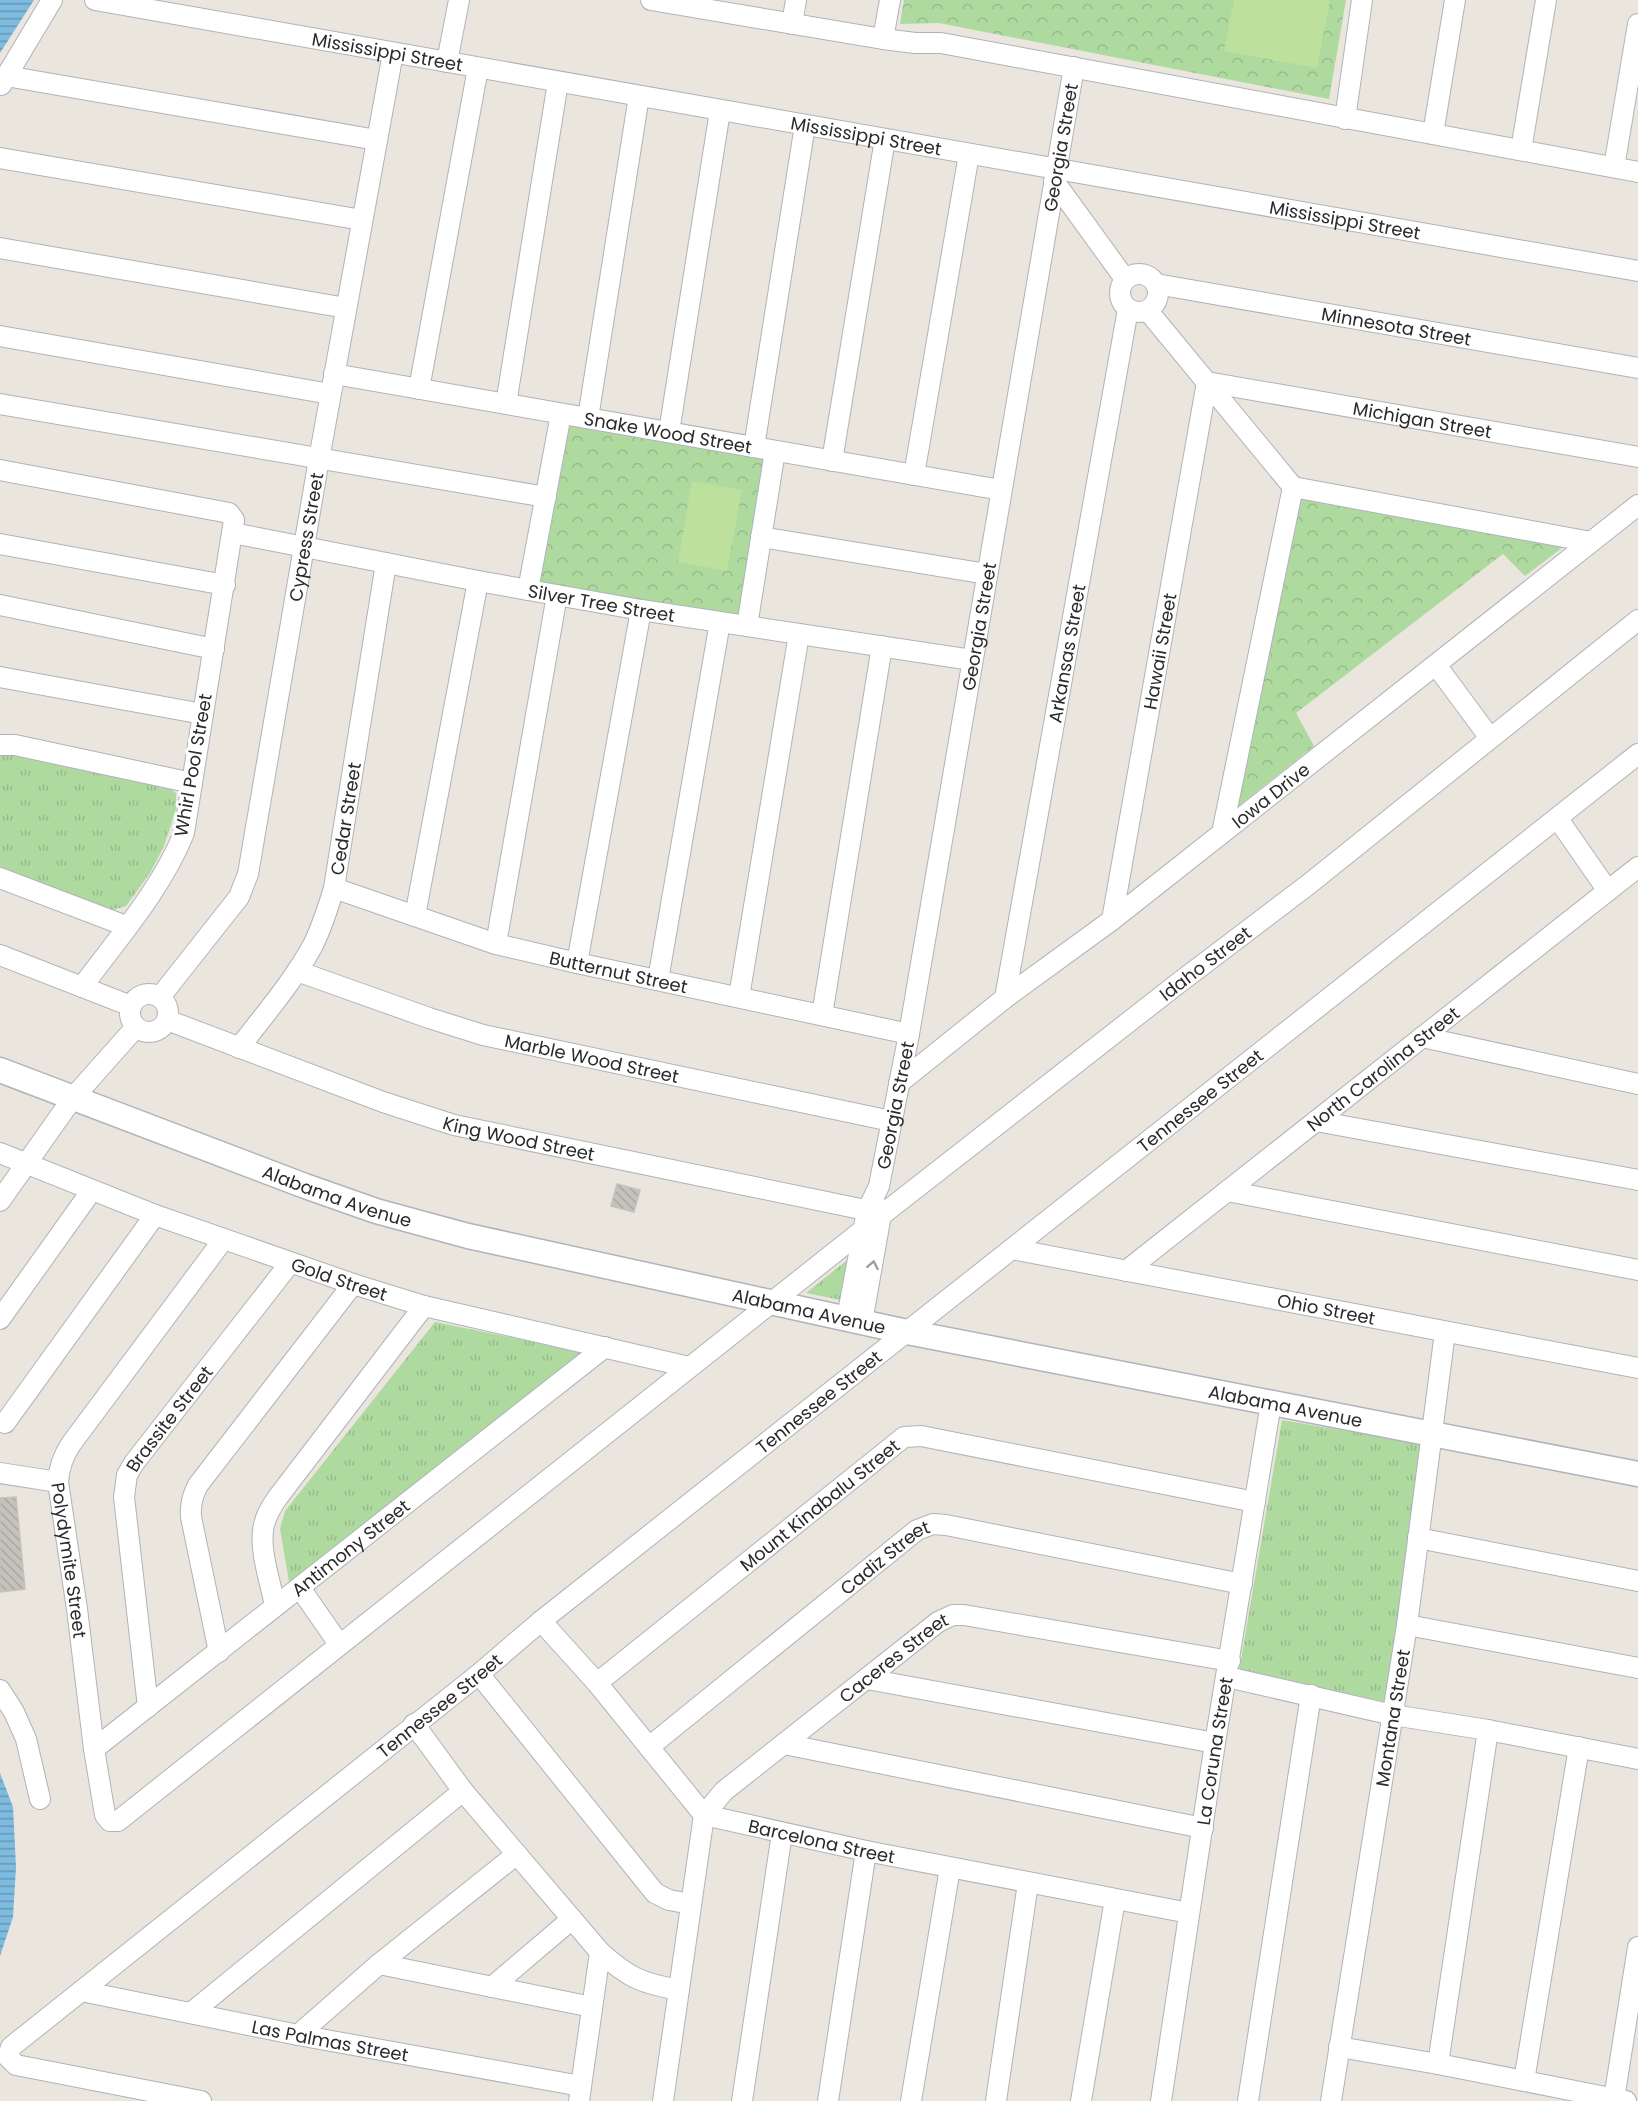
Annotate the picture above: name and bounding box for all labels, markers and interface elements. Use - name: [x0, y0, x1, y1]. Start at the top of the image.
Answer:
- street label: Mississippi Street: [310, 26, 465, 77]
- street label: Georgia Street: [1037, 81, 1084, 213]
- street label: Mississippi Street: [789, 110, 944, 161]
- street label: Mississippi Street: [1267, 194, 1422, 245]
- street label: Minnesota Street: [1320, 301, 1473, 351]
- street label: Michigan Street: [1351, 395, 1494, 444]
- street label: Snake Wood Street: [582, 405, 754, 459]
- street label: Cypress Street: [282, 471, 329, 603]
- street label: Georgia Street: [955, 560, 1002, 692]
- street label: Silver Tree Street: [526, 578, 677, 627]
- street label: Arkansas Street: [1042, 582, 1091, 725]
- street label: Hawaii Street: [1137, 591, 1182, 711]
- street label: Whirl Pool Street: [168, 691, 218, 839]
- street label: Iowa Drive: [1226, 756, 1315, 834]
- street label: Cedar Street: [324, 761, 366, 877]
- street label: Idaho Street: [1154, 920, 1256, 1006]
- street label: Butternut Street: [547, 944, 690, 999]
- street label: North Carolina Street: [1301, 1000, 1464, 1137]
- street label: Marble Wood Street: [503, 1027, 681, 1088]
- street label: Georgia Street: [870, 1039, 920, 1171]
- street label: Tennessee Street: [1132, 1043, 1268, 1158]
- street label: King Wood Street: [440, 1110, 597, 1166]
- street label: Alabama Avenue: [259, 1159, 415, 1233]
- street label: Gold Street: [288, 1251, 390, 1306]
- one-way arrow: [866, 1260, 879, 1270]
- street label: Alabama Avenue: [730, 1282, 888, 1339]
- street label: Ohio Street: [1275, 1287, 1377, 1330]
- street label: Tennessee Street: [750, 1344, 887, 1459]
- street label: Brassite Street: [119, 1360, 218, 1476]
- street label: Alabama Avenue: [1207, 1378, 1365, 1433]
- street label: Mount Kinabalu Street: [734, 1433, 905, 1577]
- street label: Polydymite Street: [46, 1481, 93, 1639]
- street label: Antimony Street: [286, 1493, 415, 1602]
- street label: Cadiz Street: [834, 1514, 933, 1600]
- street label: Caceres Street: [833, 1607, 952, 1708]
- street label: Tennessee Street: [371, 1647, 507, 1763]
- street label: Montana Street: [1369, 1647, 1415, 1788]
- street label: La Coruna Street: [1190, 1675, 1238, 1827]
- street label: Barcelona Street: [746, 1813, 897, 1869]
- street label: Las Palmas Street: [250, 2013, 410, 2067]

